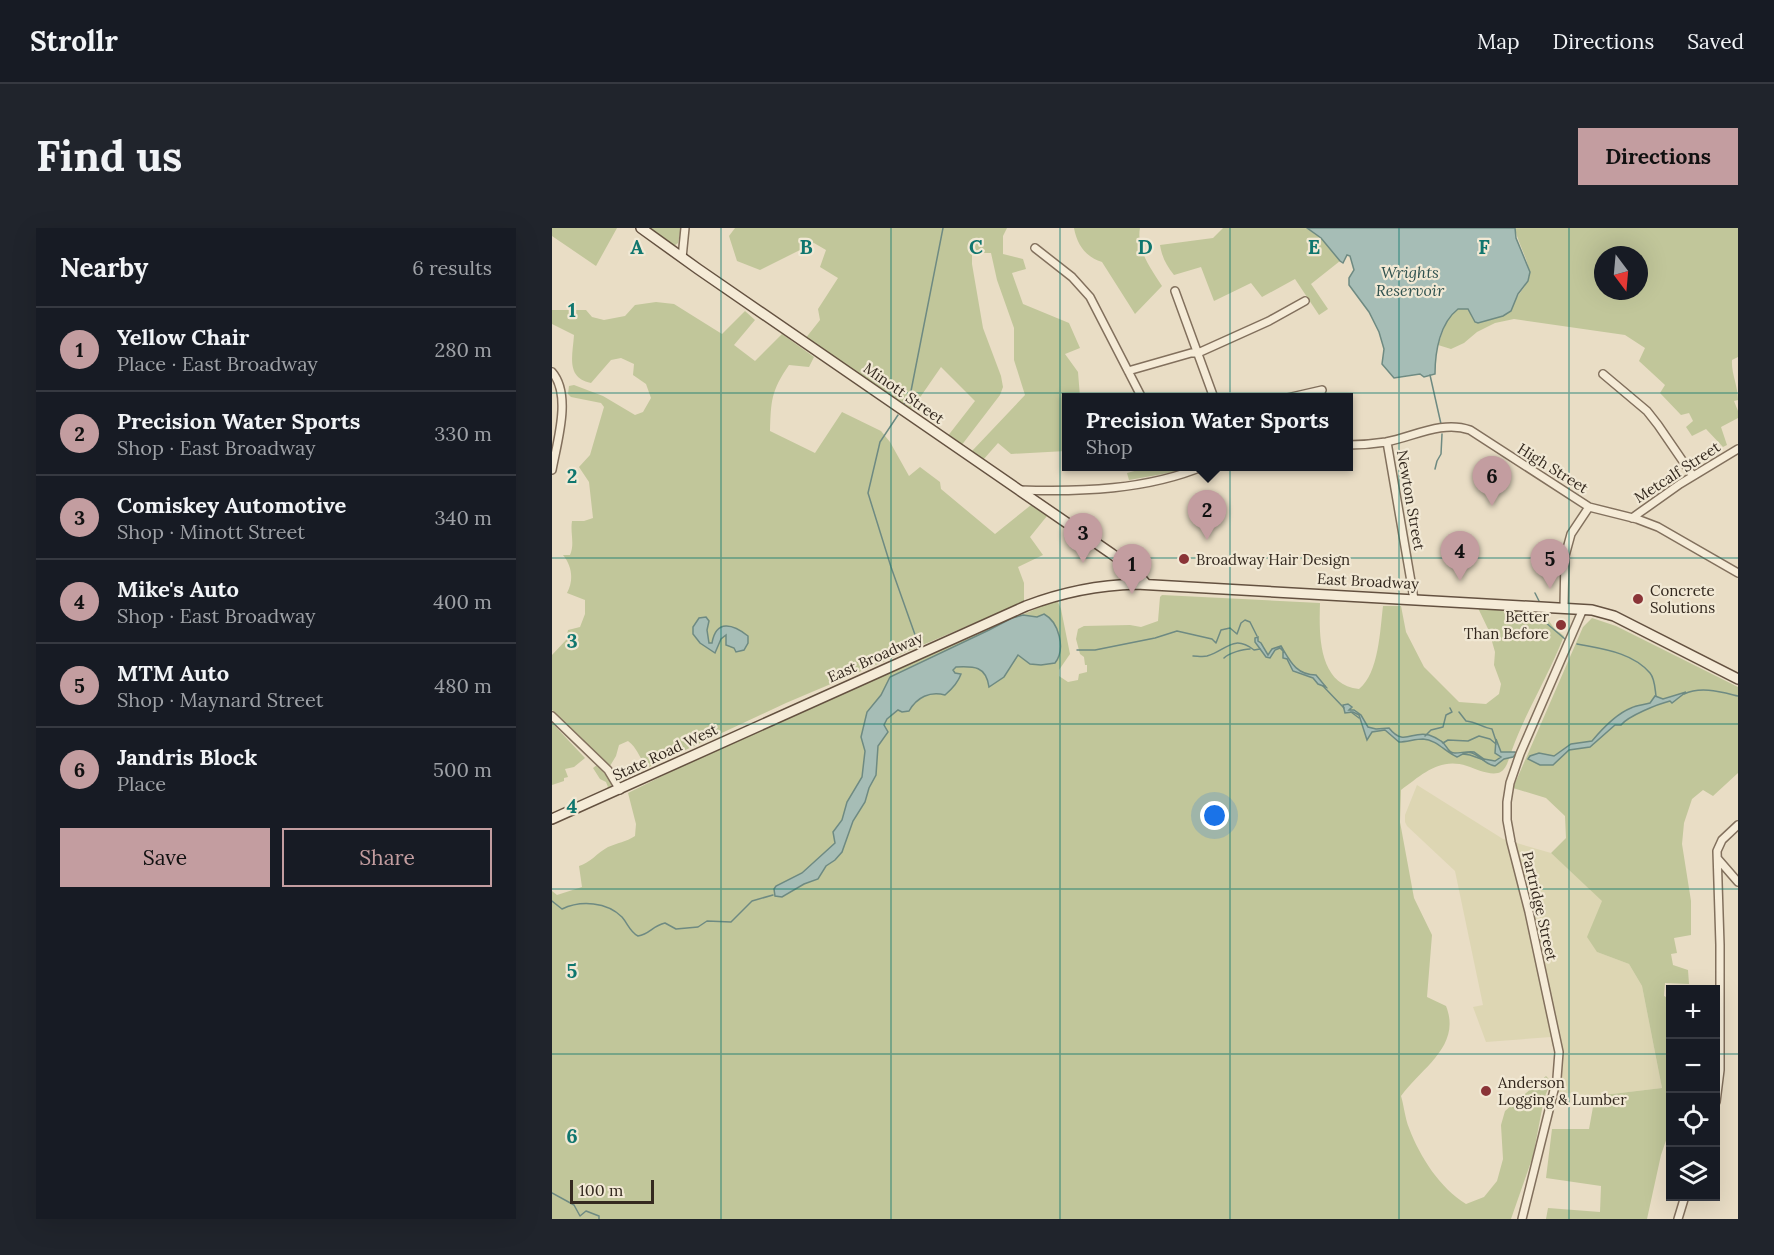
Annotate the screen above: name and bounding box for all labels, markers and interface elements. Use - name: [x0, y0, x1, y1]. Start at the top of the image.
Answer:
- text: Strollr: [30, 23, 118, 59]
- text: Map: [1477, 28, 1520, 55]
- text: Directions: [1553, 28, 1654, 55]
- text: Saved: [1687, 28, 1744, 55]
- button: Directions: [1578, 128, 1738, 185]
- text: Find us: [36, 129, 182, 183]
- text: A: [630, 234, 644, 259]
- text: B: [799, 234, 813, 259]
- text: C: [969, 234, 983, 259]
- text: D: [1137, 234, 1153, 259]
- text: E: [1308, 234, 1320, 259]
- text: F: [1478, 234, 1490, 259]
- north arrow: [1594, 246, 1648, 300]
- text: Nearby: [60, 251, 148, 284]
- text: 6 results: [412, 255, 492, 280]
- water label: Wrights Reservoir: [1376, 262, 1445, 300]
- text: 1: [568, 297, 576, 322]
- text: Yellow Chair: [117, 323, 249, 351]
- text: 1: [75, 337, 84, 362]
- text: 280 m: [434, 337, 492, 362]
- text: Place · East Broadway: [117, 351, 318, 376]
- street label: Minott Street: [860, 358, 948, 428]
- popup: [1062, 393, 1353, 471]
- text: Precision Water Sports: [1086, 406, 1329, 434]
- text: Precision Water Sports: [117, 407, 360, 435]
- text: 2: [74, 421, 85, 446]
- text: 330 m: [434, 421, 492, 446]
- text: Shop: [1086, 434, 1133, 459]
- text: Shop · East Broadway: [117, 435, 316, 460]
- street label: Metcalf Street: [1630, 437, 1724, 507]
- street label: High Street: [1514, 439, 1592, 497]
- street label: Newton Street: [1393, 448, 1429, 552]
- pin: 6: [1472, 456, 1512, 506]
- text: 2: [567, 463, 577, 488]
- pin: 2: [1188, 490, 1226, 540]
- text: Comiskey Automotive: [117, 491, 346, 519]
- text: 3: [74, 505, 85, 530]
- text: 340 m: [434, 505, 492, 530]
- pin: 3: [1064, 514, 1102, 563]
- text: Shop · Minott Street: [117, 519, 305, 544]
- pin: 4: [1440, 532, 1480, 581]
- pin: 5: [1530, 540, 1570, 589]
- pin: 1: [1112, 544, 1152, 594]
- place label: Broadway Hair Design: [1196, 550, 1350, 569]
- marker: Broadway Hair Design: [1177, 552, 1191, 566]
- street label: East Broadway: [1316, 569, 1420, 593]
- text: Mike's Auto: [117, 575, 239, 603]
- place label: Concrete Solutions: [1650, 581, 1715, 617]
- text: 4: [74, 589, 85, 614]
- text: 400 m: [433, 589, 492, 614]
- marker: Concrete Solutions: [1631, 592, 1645, 606]
- text: Shop · East Broadway: [117, 603, 316, 628]
- place label: Better Than Before: [1464, 607, 1549, 643]
- marker: Better Than Before: [1554, 618, 1568, 632]
- text: 3: [566, 628, 578, 653]
- street label: East Broadway: [824, 628, 926, 686]
- text: MTM Auto: [117, 659, 229, 687]
- text: 5: [74, 673, 85, 698]
- text: 480 m: [434, 673, 492, 698]
- text: Shop · Maynard Street: [117, 687, 323, 712]
- street label: State Road West: [609, 719, 721, 785]
- text: Jandris Block: [117, 743, 257, 771]
- text: 6: [74, 757, 85, 782]
- text: 500 m: [433, 757, 492, 782]
- text: Place: [117, 771, 166, 796]
- text: 4: [567, 793, 578, 818]
- your location: [1200, 801, 1229, 830]
- button: Save: [60, 828, 270, 887]
- button: Share: [282, 828, 492, 887]
- street label: Partridge Street: [1518, 849, 1562, 963]
- text: 5: [567, 958, 578, 983]
- map controls: [1666, 985, 1720, 1201]
- button: +: [1666, 985, 1720, 1039]
- button: −: [1666, 1039, 1720, 1093]
- place label: Anderson Logging & Lumber: [1497, 1073, 1627, 1109]
- marker: Anderson Logging & Lumber: [1479, 1084, 1493, 1098]
- button: locate: [1666, 1093, 1720, 1147]
- text: 6: [566, 1123, 578, 1148]
- button: layers: [1666, 1147, 1720, 1201]
- scale bar: [570, 1177, 654, 1204]
- text: 100 m: [579, 1180, 623, 1200]

